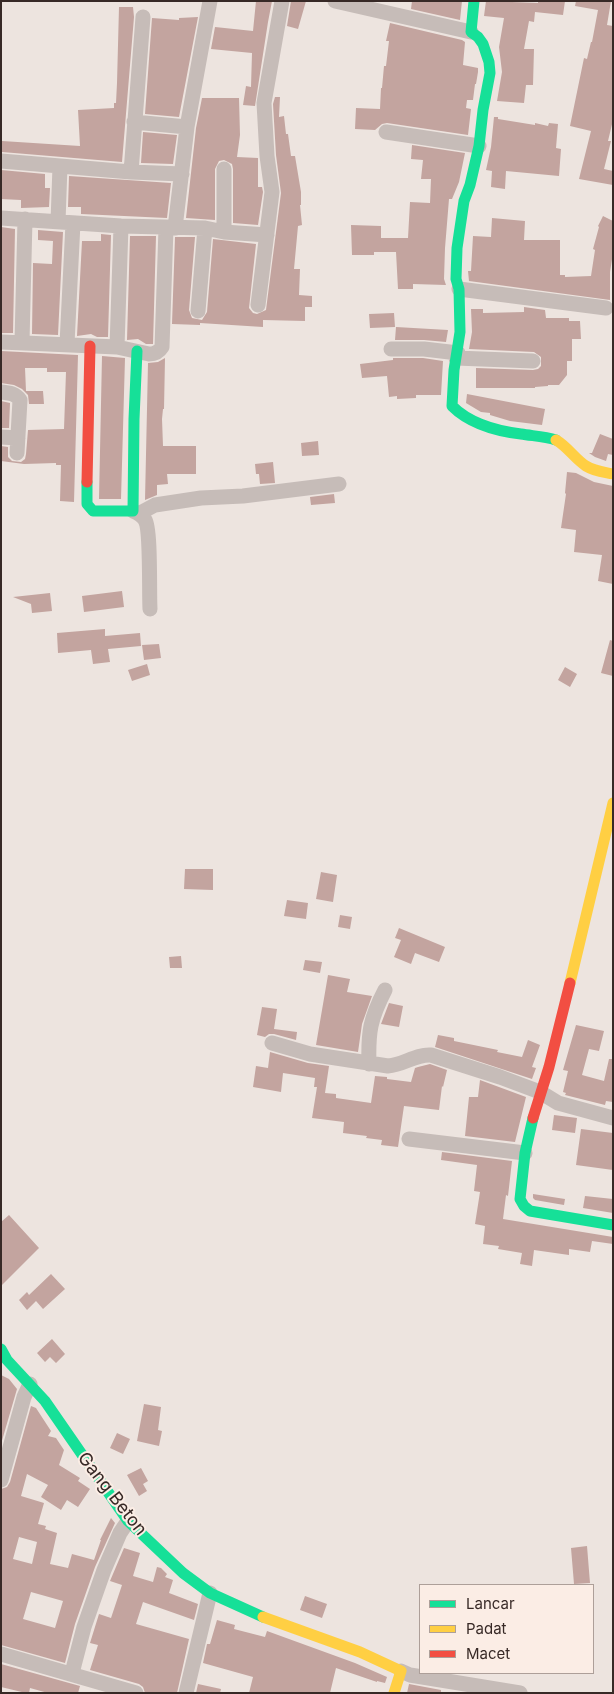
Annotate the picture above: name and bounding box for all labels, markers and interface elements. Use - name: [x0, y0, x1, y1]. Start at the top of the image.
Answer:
- street label: Gang Beton: [73, 1448, 151, 1540]
- legend: [419, 1584, 594, 1674]
- text: Lancar: [466, 1594, 515, 1613]
- text: Padat: [466, 1619, 507, 1638]
- text: Macet: [466, 1644, 510, 1663]

